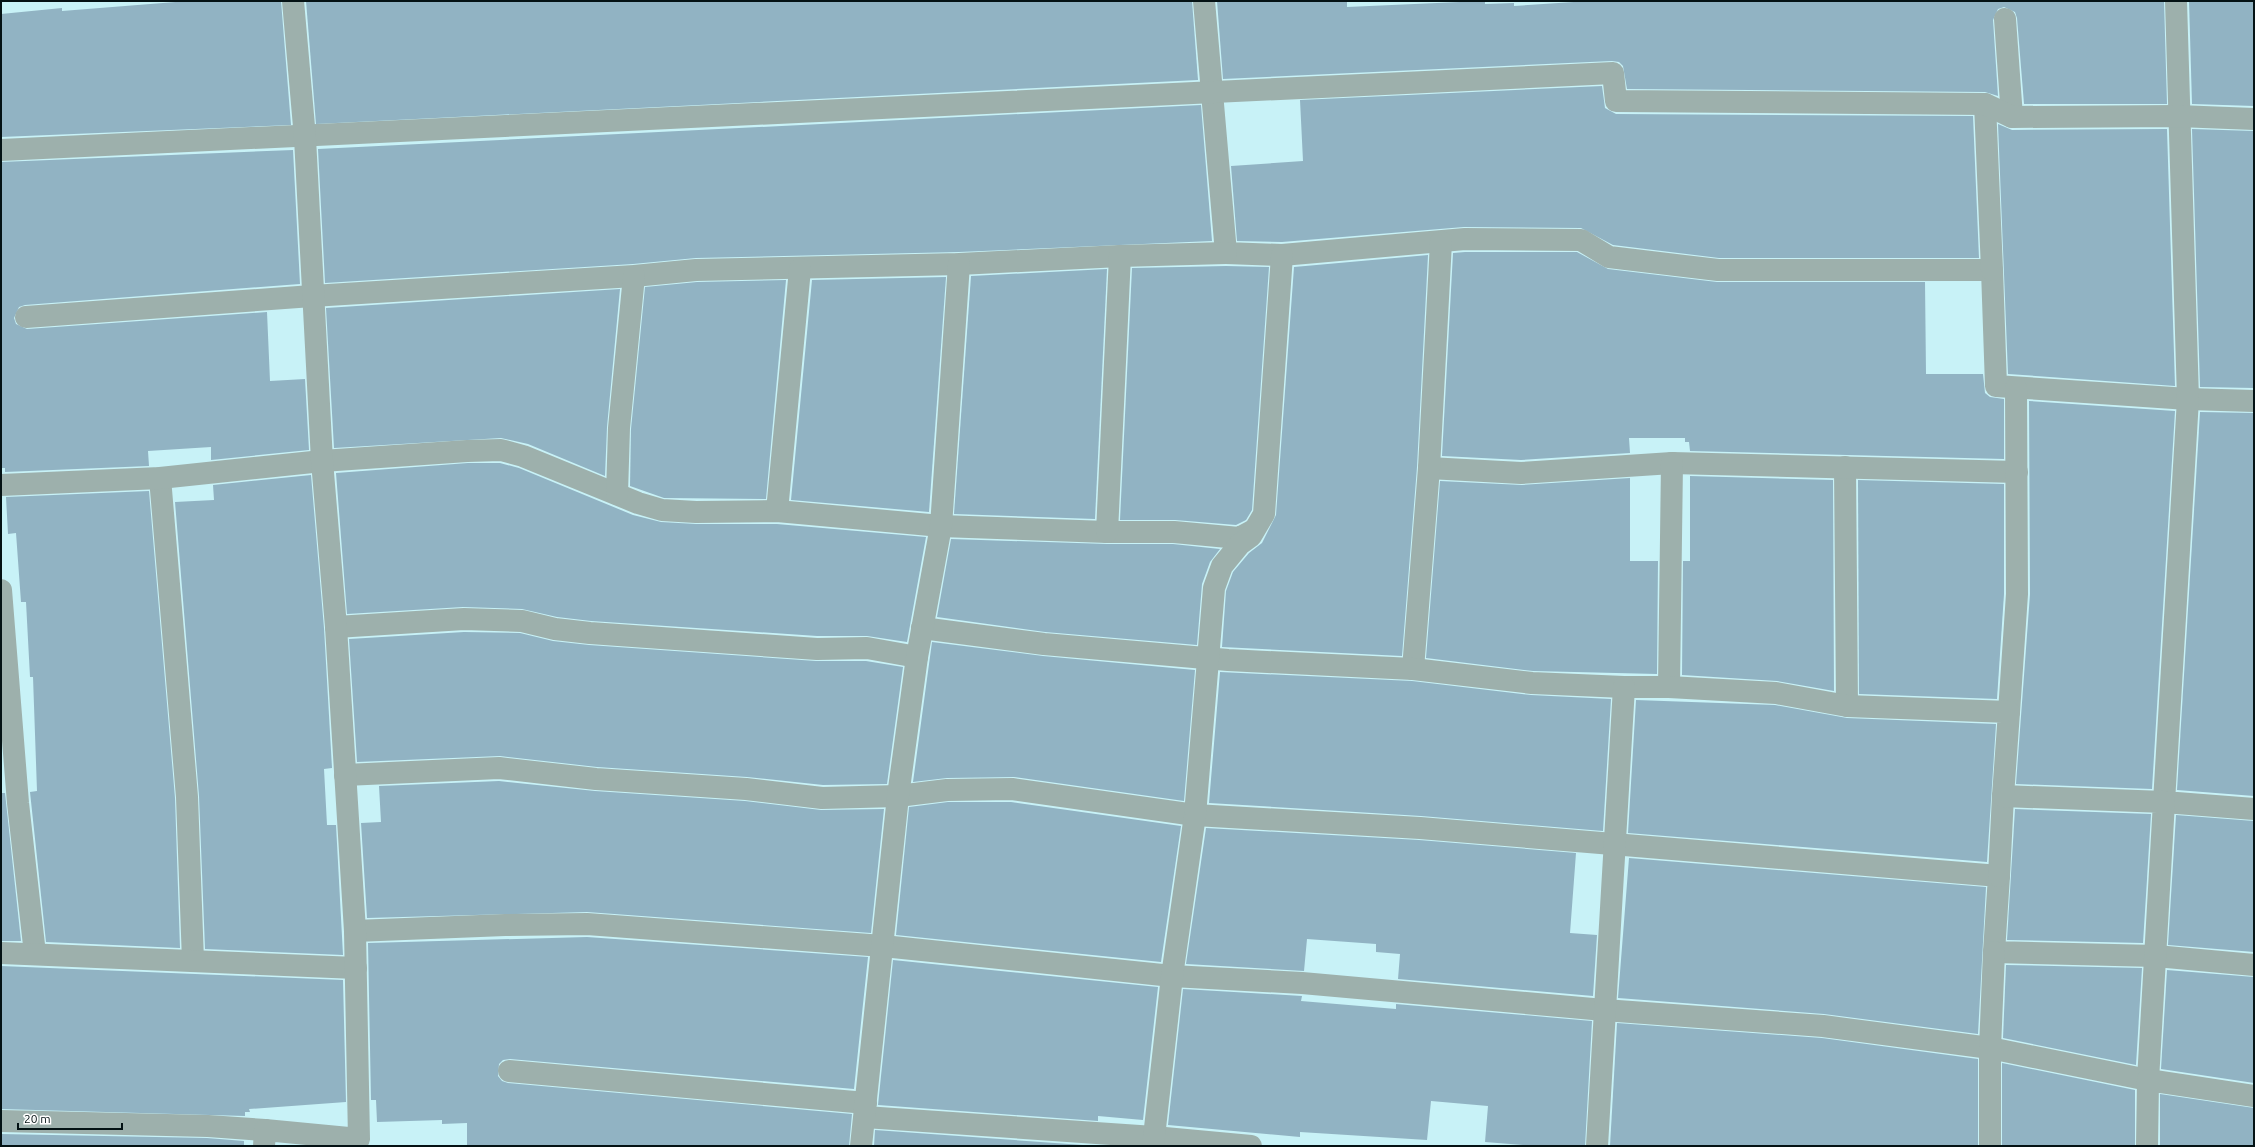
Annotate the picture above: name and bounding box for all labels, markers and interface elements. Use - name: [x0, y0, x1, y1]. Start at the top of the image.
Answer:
- scale bar: [18, 1105, 122, 1131]
- text: 20 m: [24, 1112, 51, 1125]

